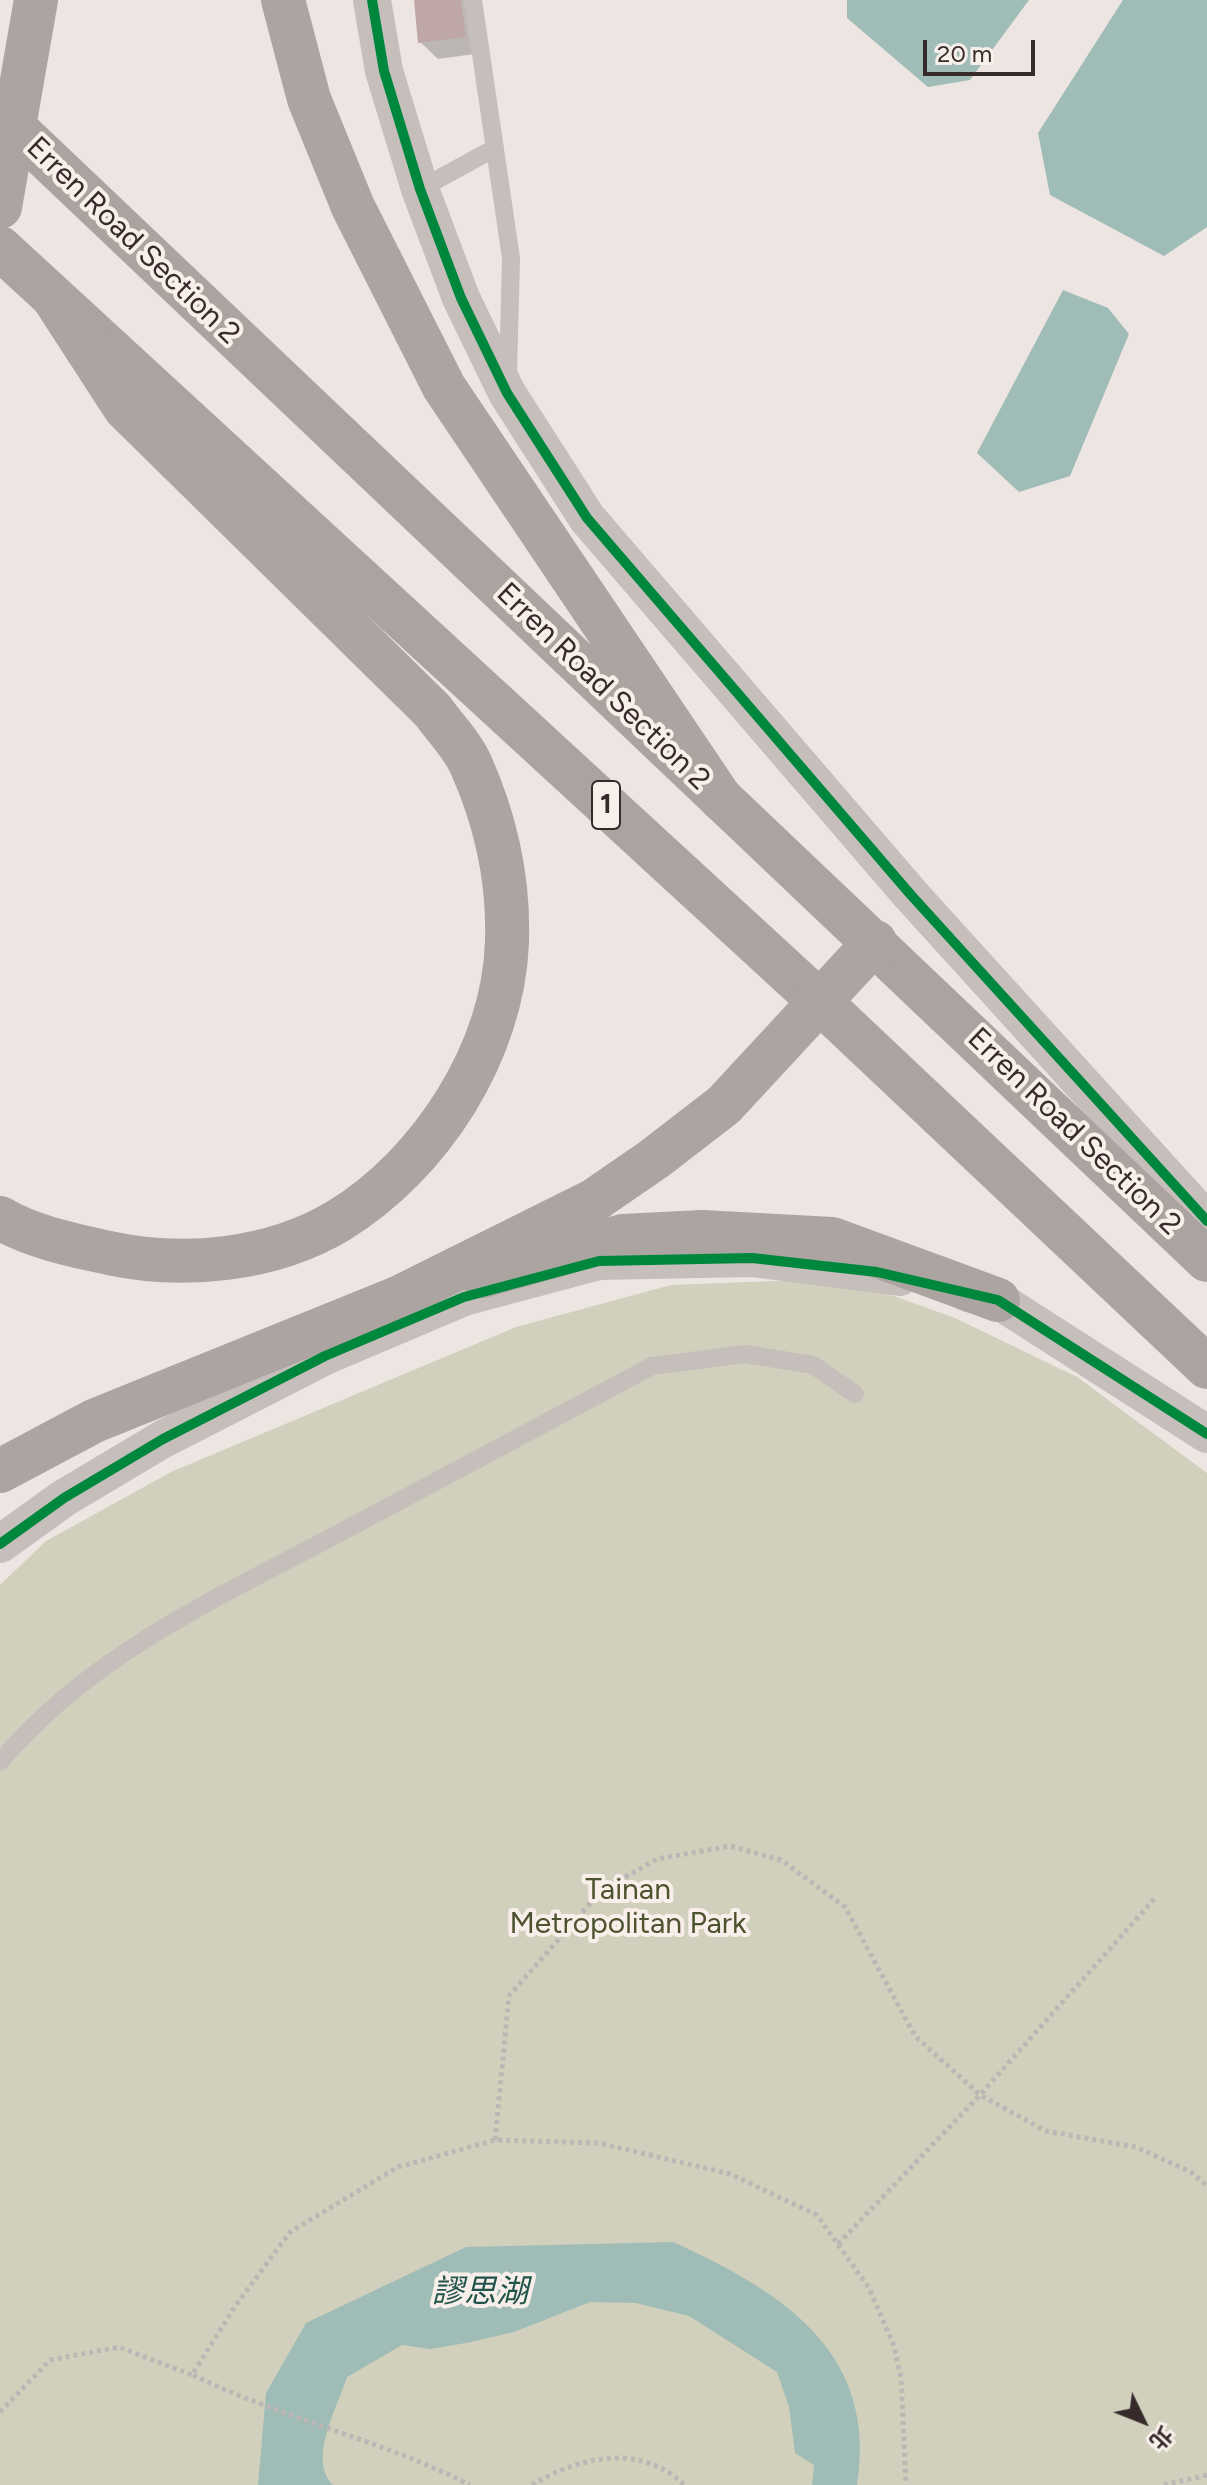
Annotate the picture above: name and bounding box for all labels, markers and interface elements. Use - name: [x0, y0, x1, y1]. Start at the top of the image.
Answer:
- scale bar: [927, 24, 1039, 74]
- text: 20 m: [937, 39, 992, 68]
- street label: Erren Road Section 2: [19, 130, 247, 352]
- street label: Erren Road Section 2: [489, 576, 717, 798]
- road number: 1: [592, 781, 620, 829]
- street label: Erren Road Section 2: [960, 1021, 1188, 1243]
- park label: Tainan Metropolitan Park: [509, 1872, 747, 1942]
- water label: 謬思湖: [432, 2274, 528, 2312]
- north arrow: [1103, 2381, 1183, 2461]
- text: 北: [1144, 2420, 1178, 2455]

